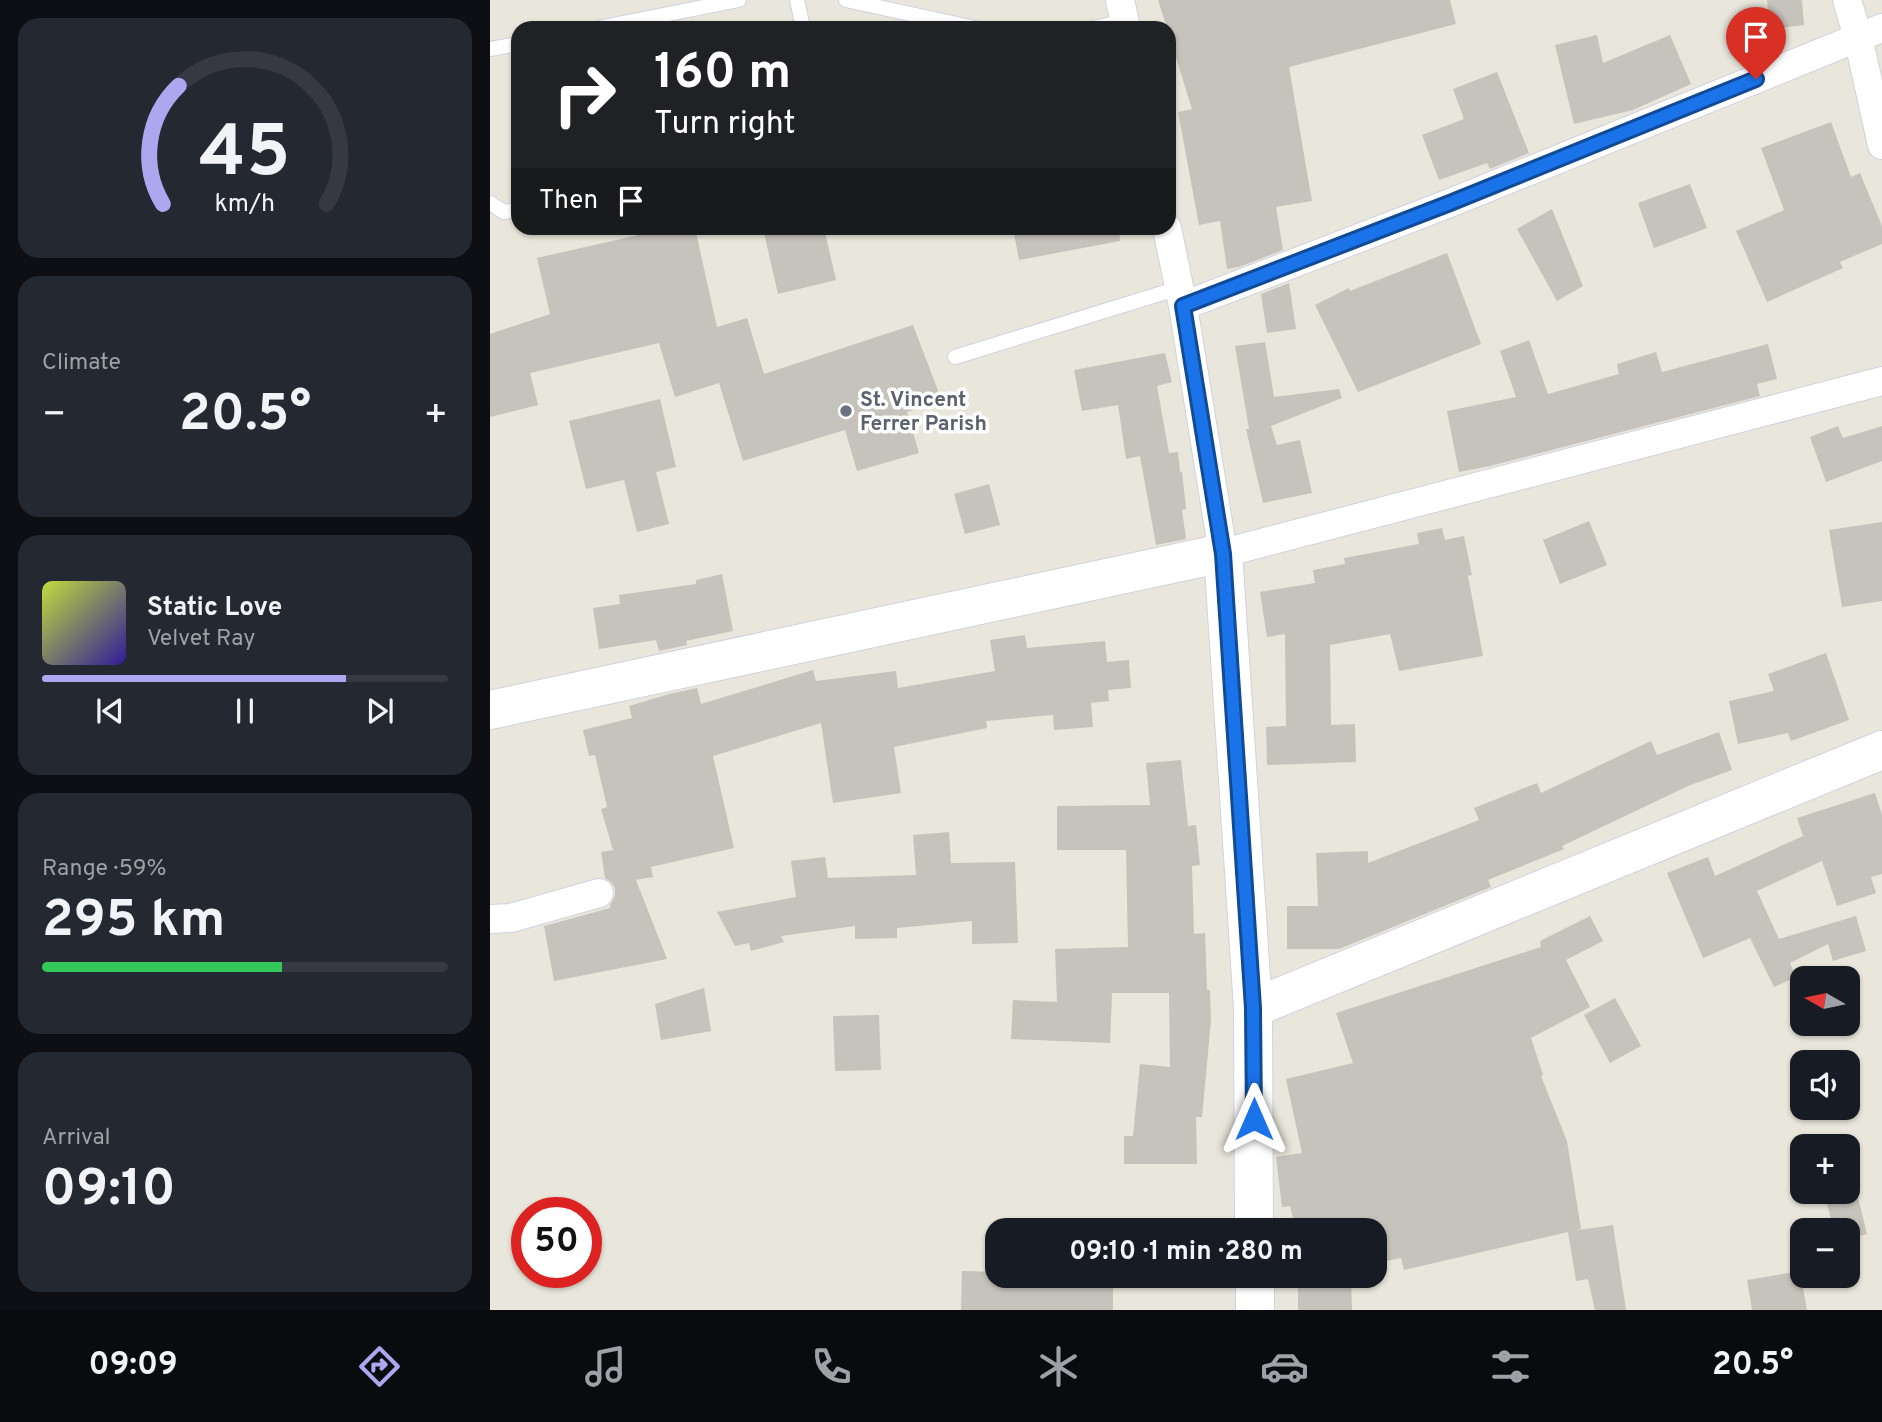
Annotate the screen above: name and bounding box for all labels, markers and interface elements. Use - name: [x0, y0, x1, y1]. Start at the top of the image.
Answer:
- pin: [1726, 7, 1786, 79]
- icon: arrive: [1737, 18, 1775, 56]
- text: 160 m: [654, 44, 791, 106]
- icon: right: [539, 49, 630, 140]
- text: Turn right: [654, 105, 796, 145]
- text: 45: [199, 111, 291, 203]
- icon: arrive: [612, 182, 650, 220]
- text: Then: [539, 185, 598, 218]
- text: km/h: [215, 189, 275, 221]
- text: Climate: [42, 349, 121, 378]
- text: 20.5°: [179, 383, 311, 449]
- place label: St. Vincent Ferrer Parish: [860, 387, 987, 438]
- text: −: [42, 392, 67, 441]
- text: +: [423, 392, 448, 441]
- marker: St. Vincent Ferrer Parish: [838, 403, 854, 419]
- text: Static Love: [147, 592, 282, 625]
- text: Velvet Ray: [147, 625, 255, 654]
- icon: previous: [91, 692, 129, 730]
- icon: pause: [226, 692, 264, 730]
- icon: next: [361, 692, 399, 730]
- text: Range · 59%: [42, 855, 167, 884]
- text: 295 km: [42, 889, 225, 955]
- north arrow: [1790, 966, 1860, 1036]
- map controls: [1790, 966, 1860, 1288]
- button: sound: [1790, 1050, 1860, 1120]
- position arrow: [1217, 1082, 1291, 1156]
- text: Arrival: [42, 1124, 111, 1153]
- button: +: [1790, 1134, 1860, 1204]
- text: 09:10: [42, 1158, 176, 1224]
- speed limit sign: 50: [511, 1197, 602, 1288]
- button: −: [1790, 1218, 1860, 1288]
- text: 09:10 · 1 min · 280 m: [1069, 1236, 1303, 1269]
- icon: directions: [355, 1342, 404, 1391]
- icon: music: [581, 1342, 630, 1391]
- icon: phone: [807, 1342, 856, 1391]
- icon: climate: [1034, 1342, 1083, 1391]
- icon: car: [1260, 1342, 1309, 1391]
- icon: filters: [1486, 1342, 1535, 1391]
- text: 09:09: [89, 1346, 178, 1386]
- text: 20.5°: [1712, 1346, 1793, 1386]

